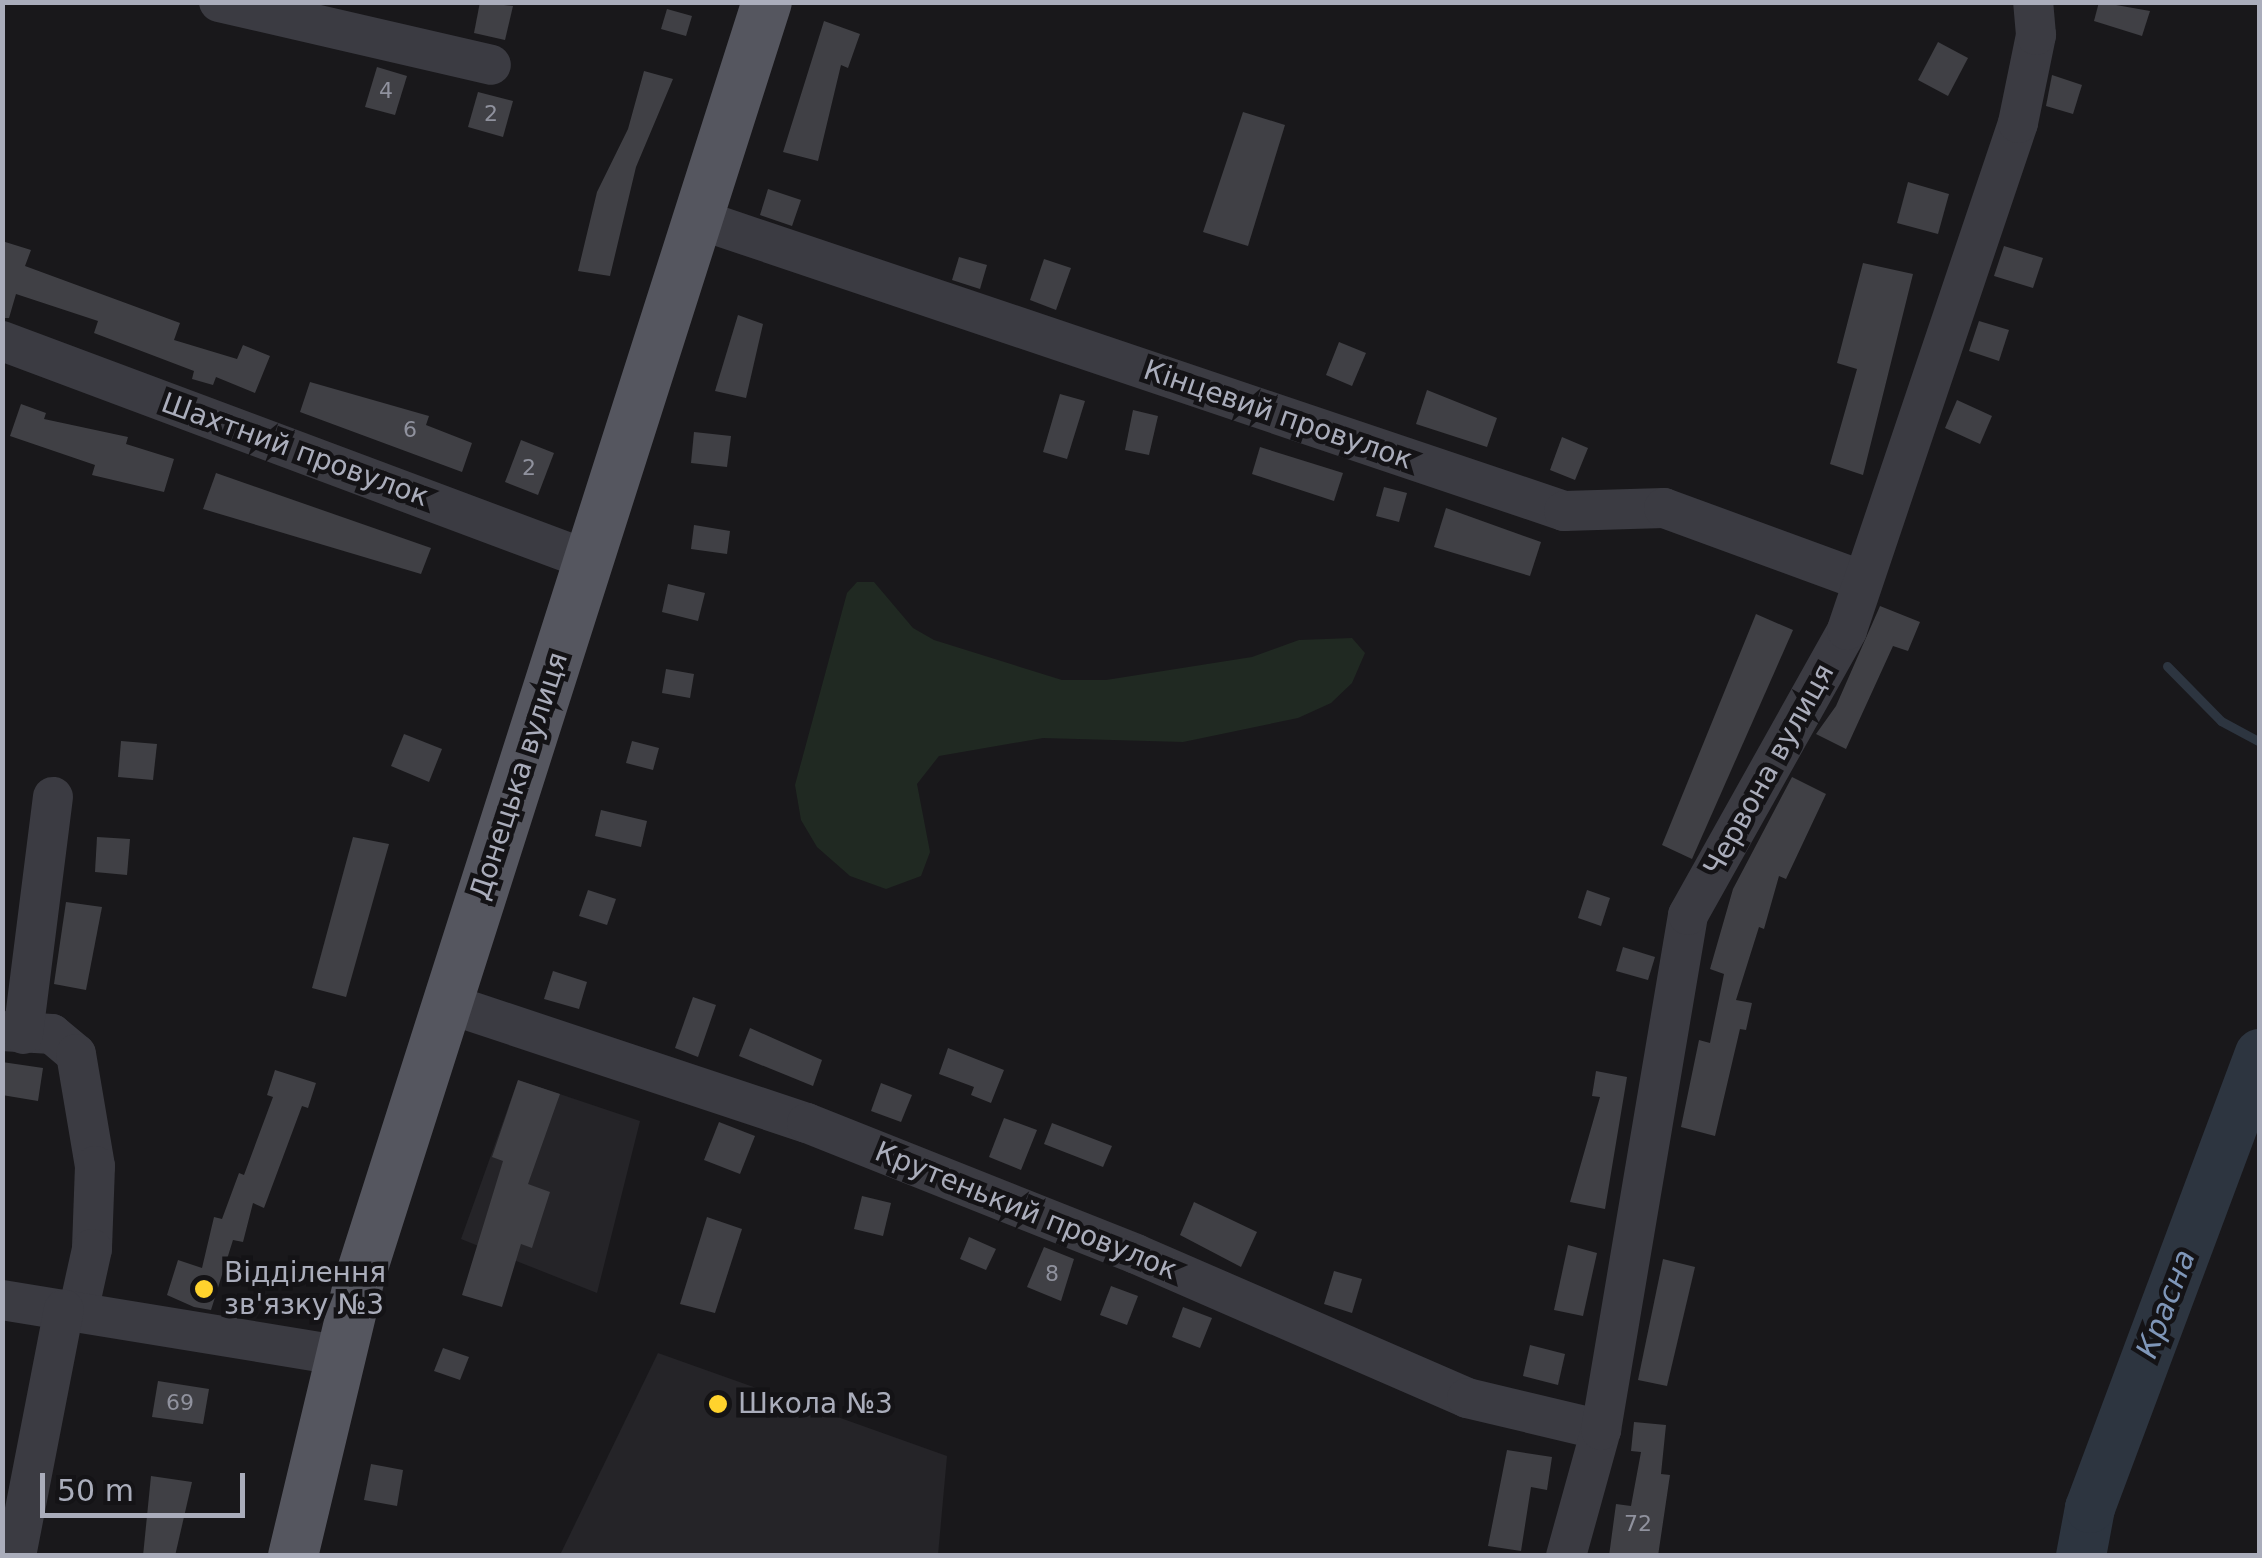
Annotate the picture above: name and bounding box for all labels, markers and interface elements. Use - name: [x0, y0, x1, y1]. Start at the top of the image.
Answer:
- house number: 4: [379, 78, 393, 104]
- house number: 2: [484, 101, 498, 127]
- street label: Кінцевий провулок: [1139, 353, 1417, 477]
- street label: Шахтний провулок: [157, 386, 433, 514]
- house number: 6: [403, 417, 417, 443]
- house number: 2: [522, 455, 536, 481]
- street label: Донецька вулиця: [463, 648, 575, 904]
- street label: Червона вулиця: [1697, 658, 1841, 882]
- street label: Крутенький провулок: [870, 1135, 1182, 1287]
- water label: Красна: [2129, 1245, 2203, 1363]
- place label: Відділення зв'язку №3: [224, 1256, 386, 1322]
- house number: 8: [1045, 1261, 1059, 1287]
- marker: Відділення зв'язку №3: [193, 1278, 215, 1300]
- place label: Школа №3: [738, 1387, 893, 1421]
- house number: 69: [166, 1390, 194, 1416]
- marker: Школа №3: [707, 1393, 729, 1415]
- scale bar: [45, 1453, 250, 1515]
- text: 50 m: [57, 1473, 134, 1508]
- house number: 72: [1624, 1511, 1652, 1537]

